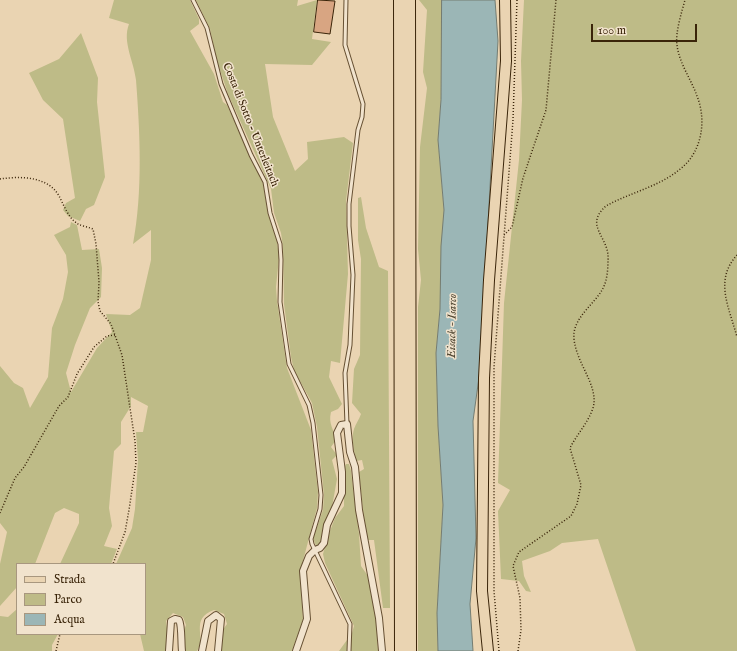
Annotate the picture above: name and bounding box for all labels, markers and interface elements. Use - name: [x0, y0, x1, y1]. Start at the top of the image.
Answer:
- scale bar: [593, 16, 699, 42]
- text: 100 m: [598, 23, 626, 38]
- street label: Costa di Sotto - Unterleitach: [219, 61, 281, 189]
- water label: Eisack - Isarco: [445, 294, 461, 358]
- legend: [16, 563, 146, 635]
- text: Strada: [54, 572, 85, 587]
- text: Parco: [54, 592, 82, 607]
- text: Acqua: [54, 612, 85, 627]

